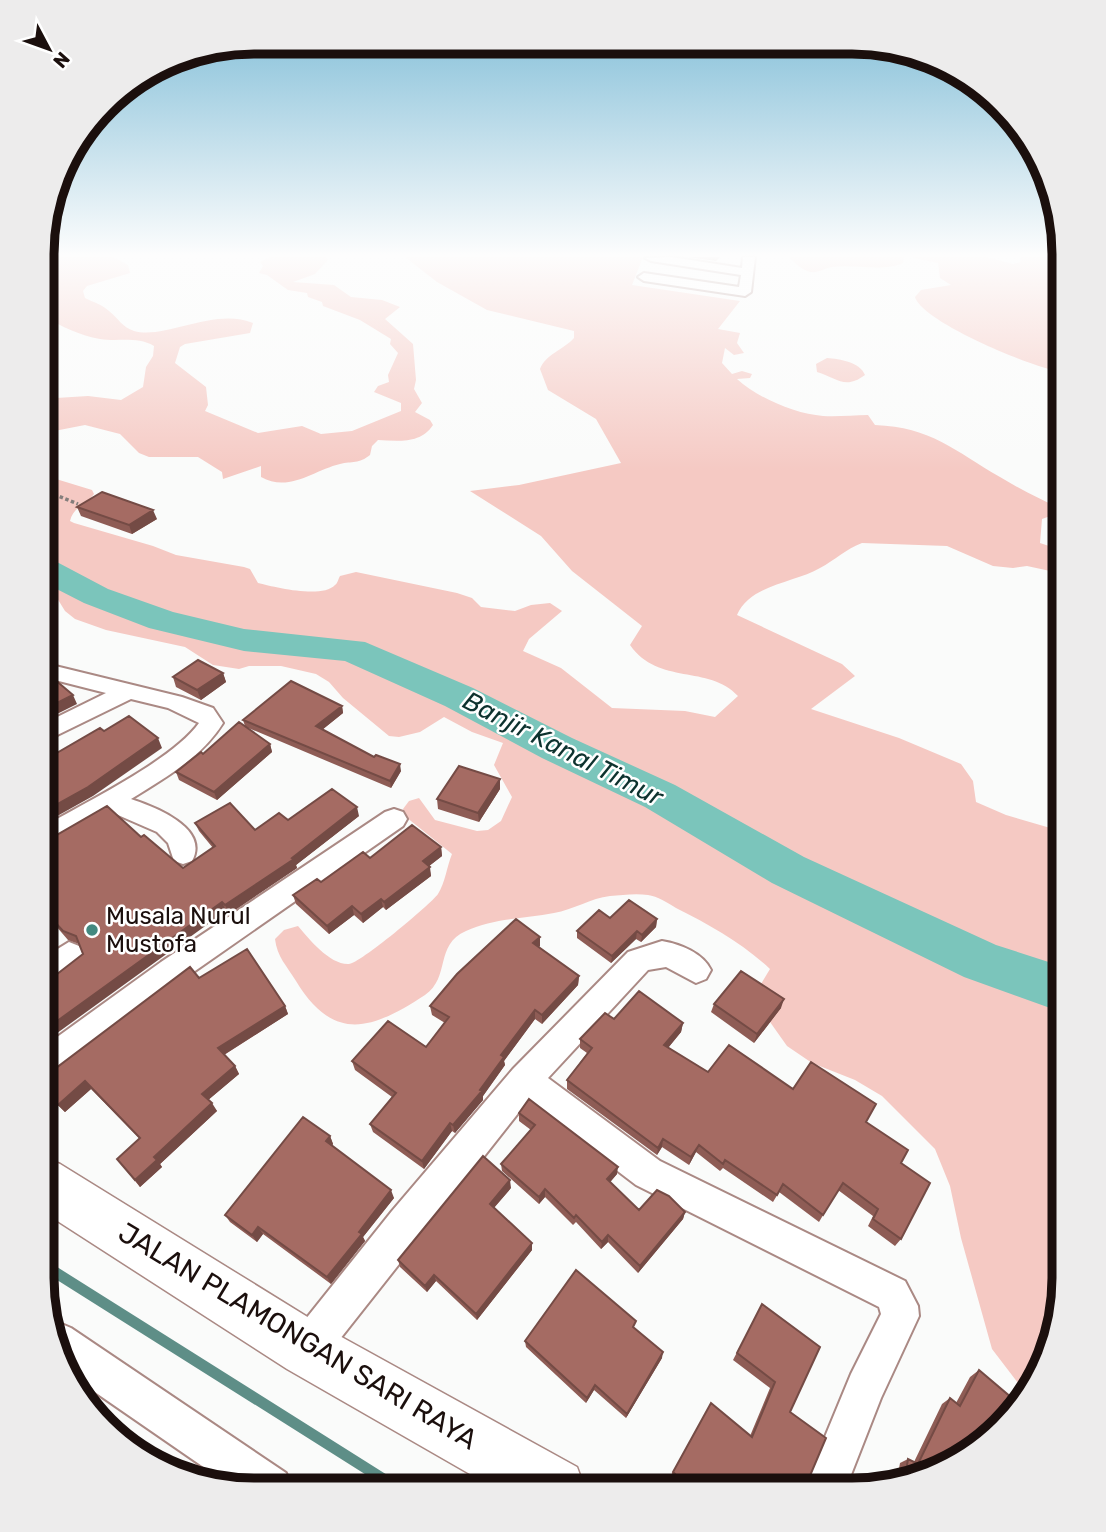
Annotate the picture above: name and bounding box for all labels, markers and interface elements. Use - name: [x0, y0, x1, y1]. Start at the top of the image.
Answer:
- north arrow: [14, 14, 84, 84]
- text: N: [48, 47, 75, 73]
- water label: Banjir Kanal Timur: [458, 685, 669, 813]
- place label: Musala Nurul Mustofa: [106, 902, 250, 958]
- marker: Musala Nurul Mustofa: [84, 922, 100, 938]
- street label: JALAN PLAMONGAN SARI RAYA: [113, 1216, 484, 1457]

